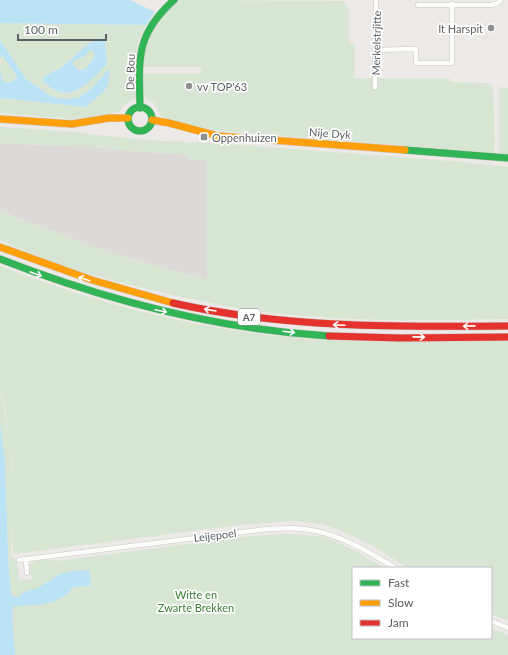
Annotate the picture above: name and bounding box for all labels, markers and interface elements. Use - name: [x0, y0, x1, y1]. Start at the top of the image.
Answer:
- street label: Merkelstrjitte: [369, 10, 383, 76]
- scale bar: [18, 16, 106, 42]
- text: 100 m: [24, 22, 58, 37]
- place label: It Harspit: [438, 22, 483, 35]
- marker: It Harspit: [486, 23, 496, 33]
- street label: De Bou: [123, 54, 137, 90]
- place label: vv TOP'63: [197, 80, 247, 93]
- marker: vv TOP'63: [184, 81, 194, 91]
- street label: Nije Dyk: [309, 125, 352, 141]
- place label: Oppenhuizen: [212, 131, 277, 144]
- marker: Oppenhuizen: [199, 132, 209, 142]
- one-way arrow: [30, 270, 42, 278]
- one-way arrow: [78, 274, 90, 282]
- one-way arrow: [204, 306, 217, 314]
- one-way arrow: [154, 307, 167, 315]
- road number: A7: [238, 309, 260, 325]
- one-way arrow: [333, 321, 346, 328]
- one-way arrow: [463, 323, 476, 330]
- one-way arrow: [282, 328, 295, 336]
- one-way arrow: [412, 333, 425, 341]
- street label: Leijepoel: [193, 526, 237, 544]
- legend: [352, 567, 492, 639]
- text: Fast: [388, 575, 410, 590]
- park label: Witte en Zwarte Brekken: [158, 588, 234, 614]
- text: Slow: [388, 595, 414, 610]
- text: Jam: [388, 615, 409, 630]

